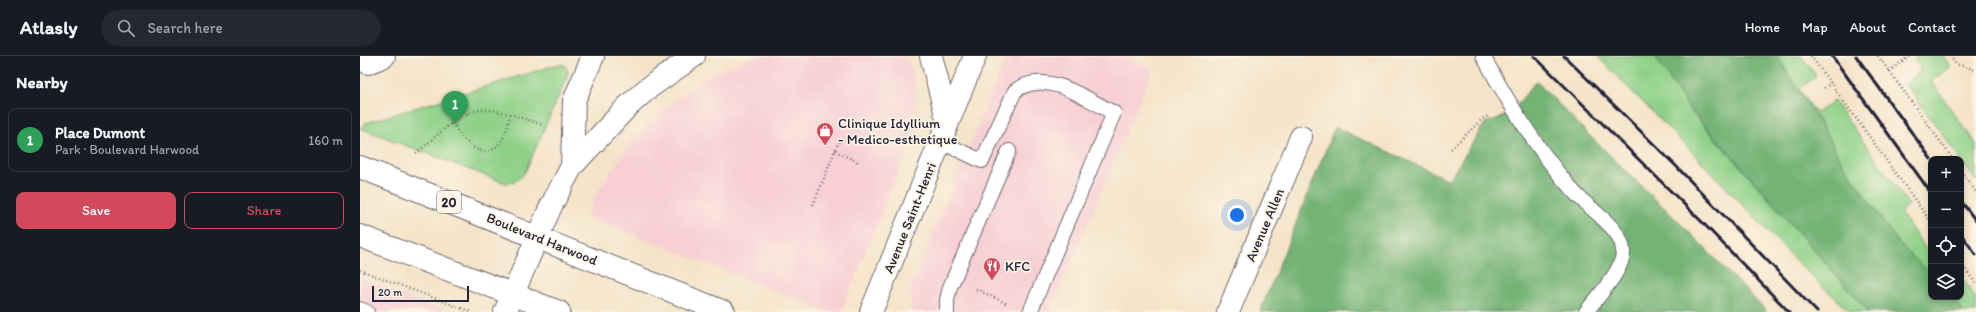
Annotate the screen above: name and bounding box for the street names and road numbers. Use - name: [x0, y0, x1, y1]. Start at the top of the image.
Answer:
- street label: Avenue Saint-Henri: [880, 160, 940, 276]
- street label: Avenue Allen: [1242, 185, 1288, 264]
- road number: 20: [437, 191, 461, 213]
- street label: Boulevard Harwood: [484, 209, 600, 269]

